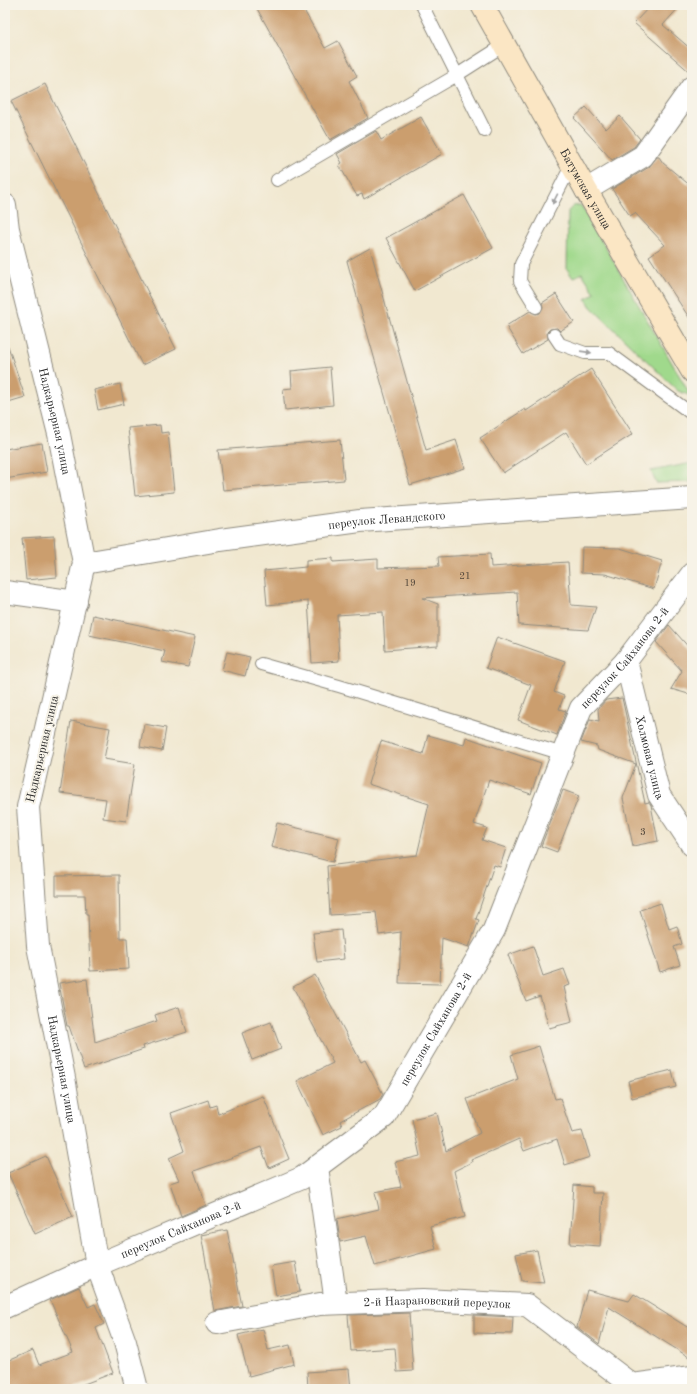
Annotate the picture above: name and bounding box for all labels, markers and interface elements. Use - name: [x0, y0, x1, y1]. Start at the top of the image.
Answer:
- street label: Батумская улица: [557, 147, 613, 232]
- one-way arrow: [551, 193, 558, 204]
- one-way arrow: [580, 349, 593, 355]
- street label: Надкарьерная улица: [36, 367, 72, 476]
- street label: переулок Левандского: [327, 510, 446, 532]
- house number: 21: [459, 571, 471, 581]
- house number: 19: [404, 578, 416, 588]
- street label: переулок Сайханова 2-й: [579, 605, 672, 711]
- street label: Надкарьерная улица: [25, 694, 61, 804]
- street label: Холмовая улица: [633, 714, 665, 802]
- house number: 3: [640, 827, 646, 837]
- street label: переулок Сайханова 2-й: [399, 971, 474, 1088]
- street label: Надкарьерная улица: [45, 1014, 77, 1124]
- street label: переулок Сайханова 2-й: [119, 1200, 243, 1261]
- street label: 2-й Назрановский переулок: [363, 1295, 511, 1311]

